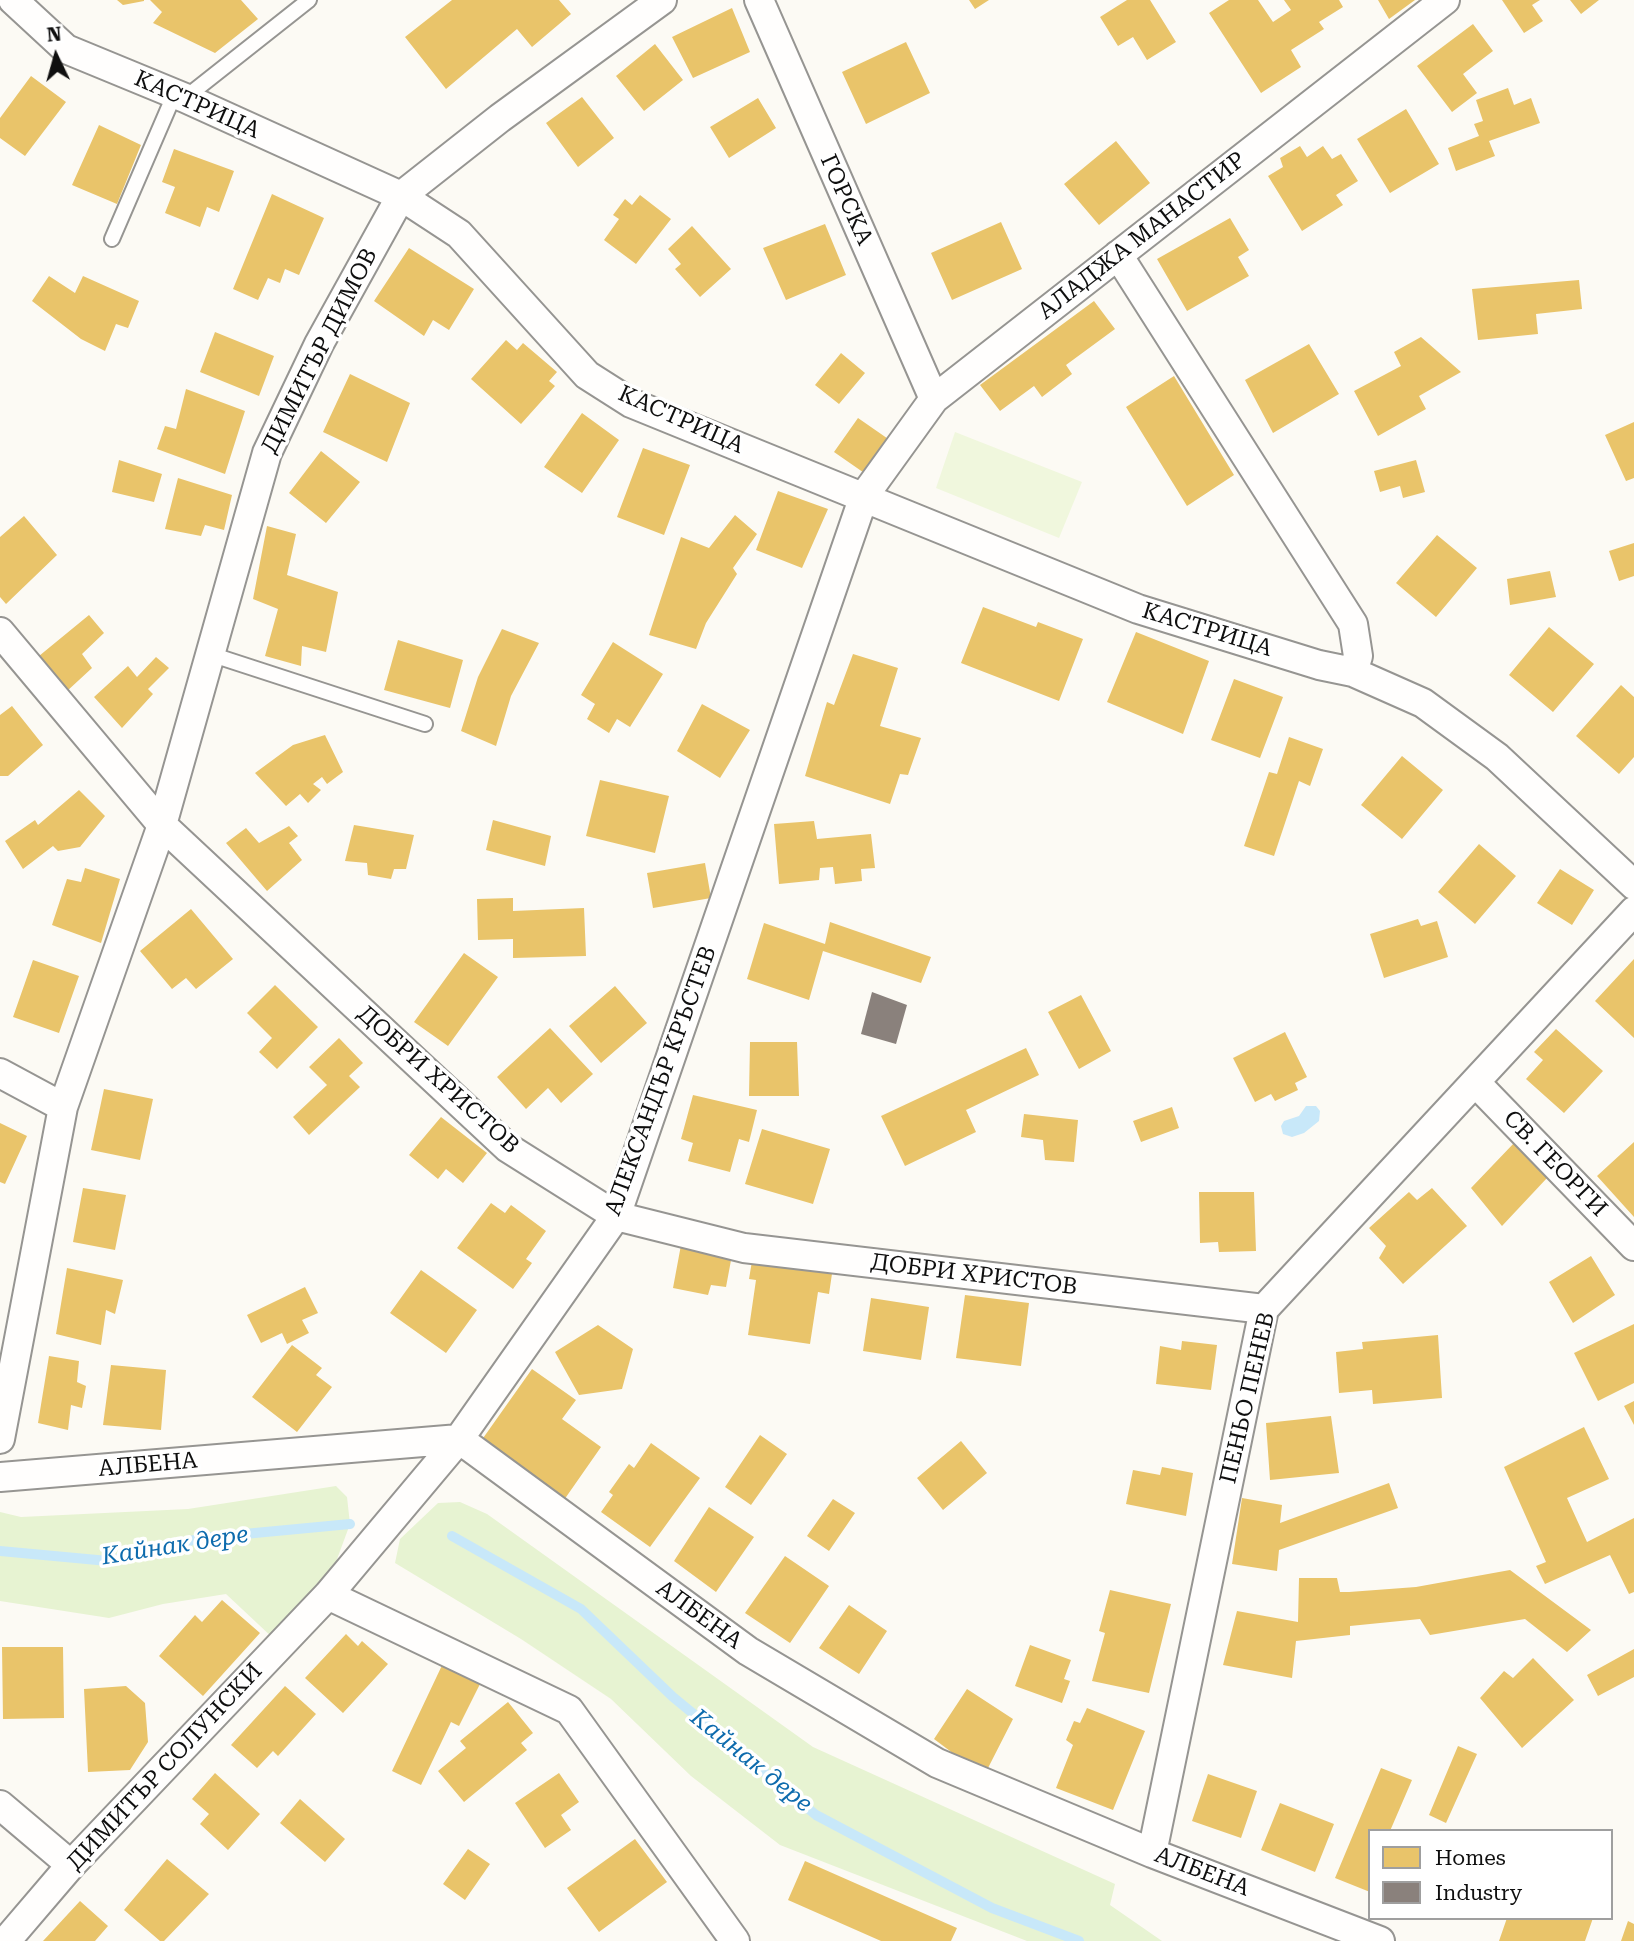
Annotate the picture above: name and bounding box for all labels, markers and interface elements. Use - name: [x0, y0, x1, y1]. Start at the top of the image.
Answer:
- north arrow: [21, 21, 91, 91]
- text: N: [46, 22, 62, 47]
- street label: КАСТРИЦА: [130, 65, 264, 145]
- street label: АЛАДЖА МАНАСТИР: [1033, 146, 1251, 326]
- street label: ГОРСКА: [814, 150, 878, 250]
- street label: ДИМИТЪР ДИМОВ: [256, 244, 384, 458]
- street label: КАСТРИЦА: [614, 380, 748, 460]
- street label: КАСТРИЦА: [1139, 597, 1275, 663]
- street label: АЛЕКСАНДЪР КРЪСТЕВ: [599, 943, 723, 1219]
- street label: ДОБРИ ХРИСТОВ: [352, 1000, 524, 1160]
- street label: СВ. ГЕОРГИ: [1497, 1105, 1613, 1223]
- street label: ДОБРИ ХРИСТОВ: [869, 1249, 1079, 1301]
- street label: ПЕНЬО ПЕНЕВ: [1215, 1310, 1281, 1486]
- street label: АЛБЕНА: [97, 1447, 199, 1483]
- water label: Кайнак дере: [100, 1520, 250, 1572]
- street label: АЛБЕНА: [651, 1575, 747, 1655]
- street label: ДИМИТЪР СОЛУНСКИ: [62, 1658, 268, 1876]
- water label: Кайнак дере: [684, 1703, 818, 1819]
- legend: [1368, 1829, 1613, 1920]
- street label: АЛБЕНА: [1151, 1841, 1253, 1903]
- text: Homes: [1435, 1846, 1506, 1870]
- text: Industry: [1435, 1881, 1522, 1905]

